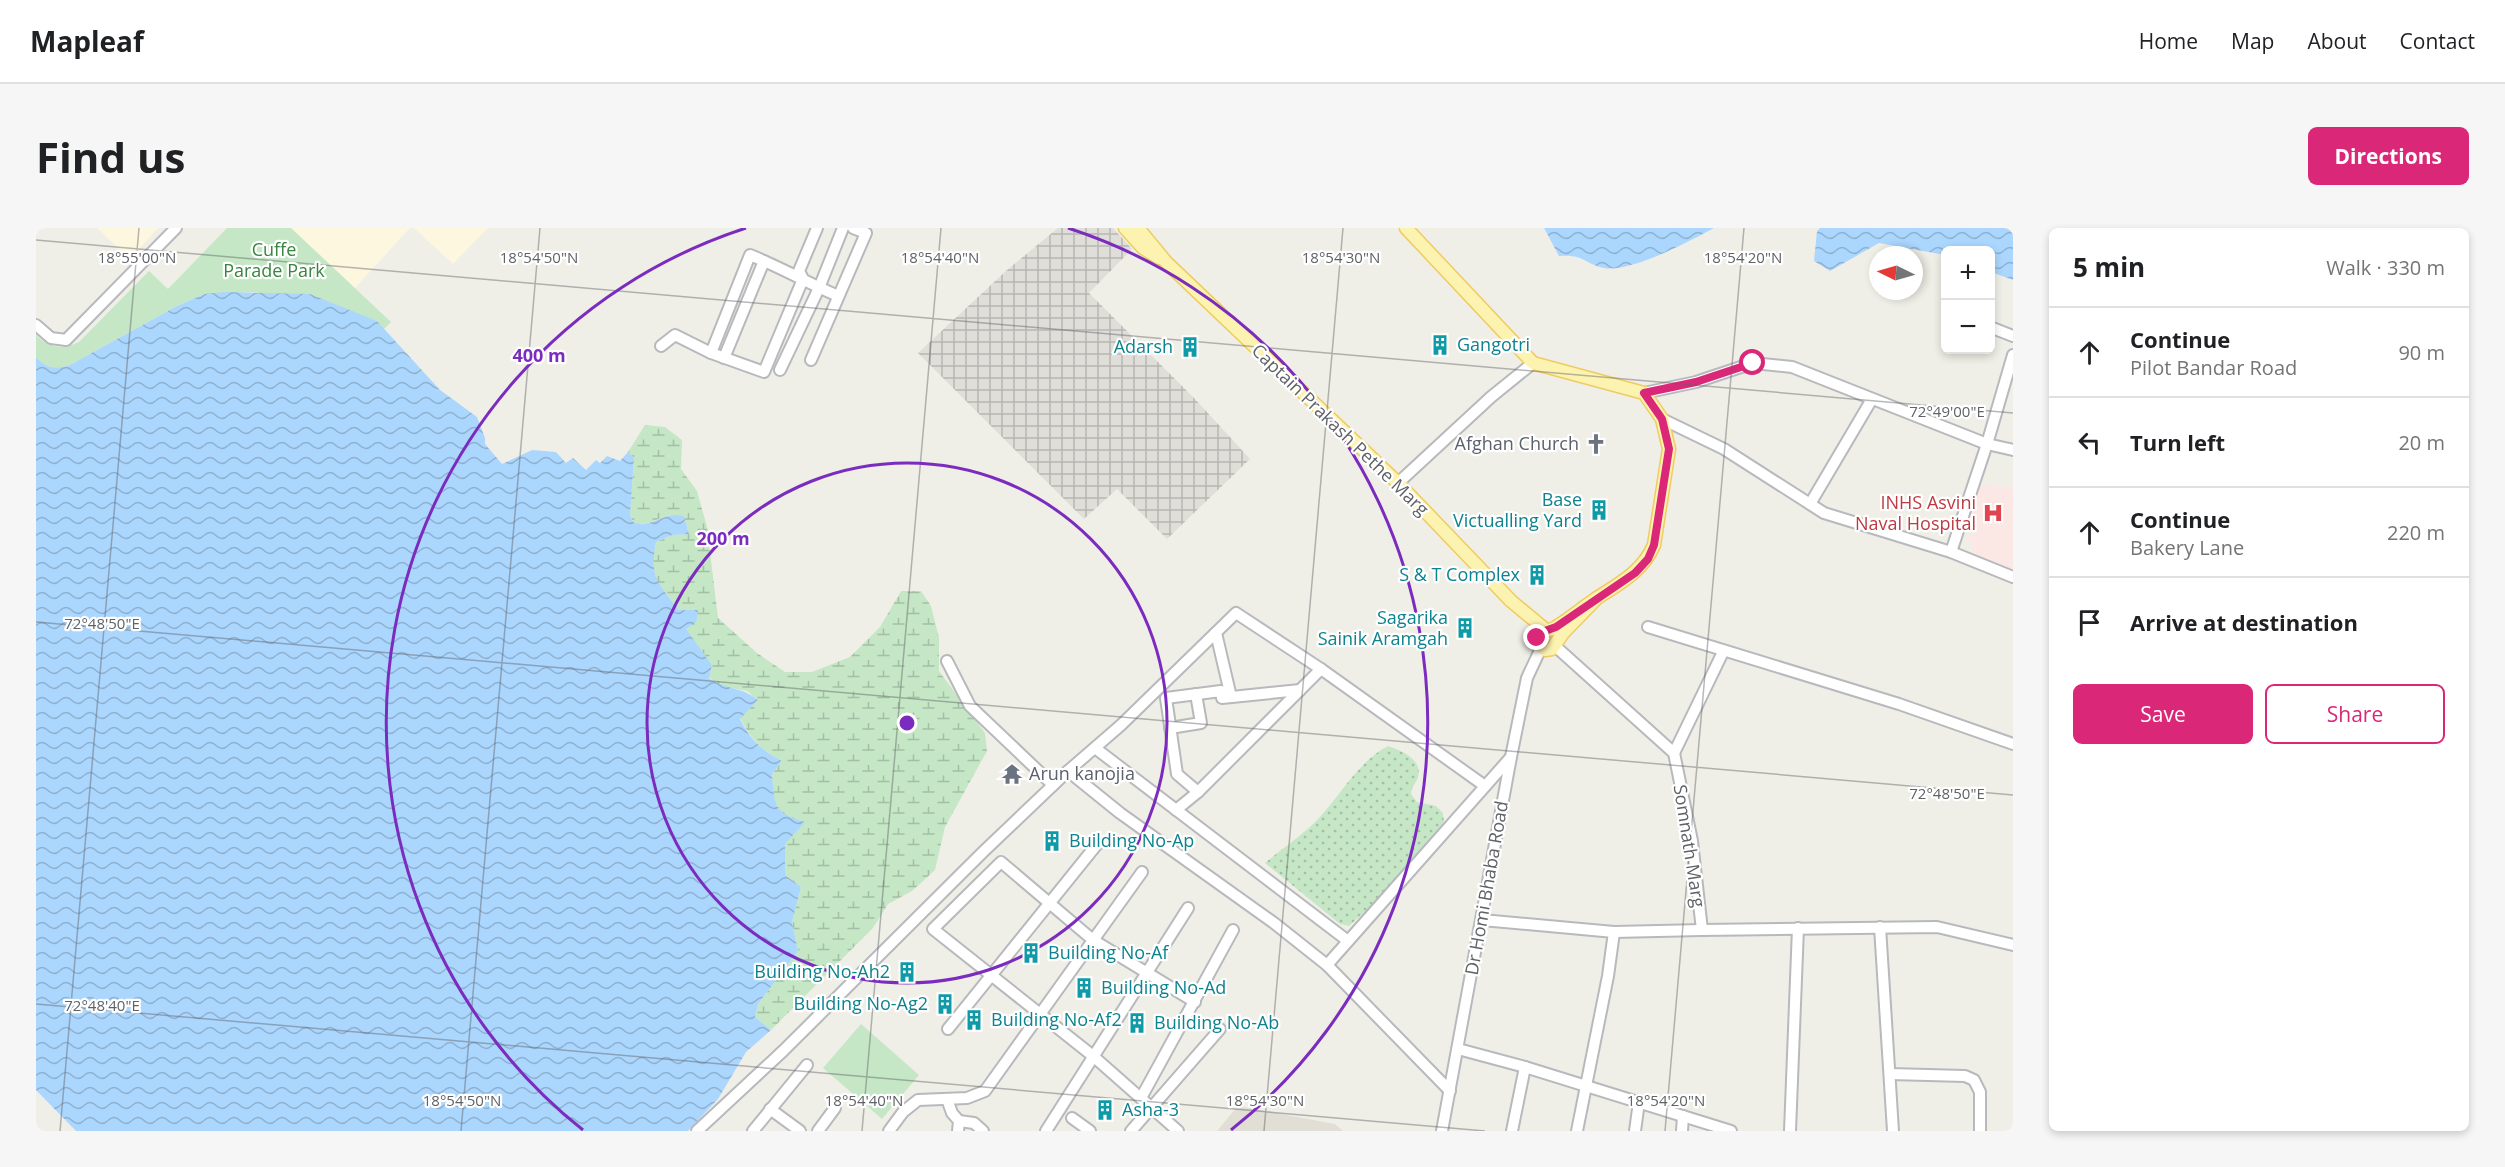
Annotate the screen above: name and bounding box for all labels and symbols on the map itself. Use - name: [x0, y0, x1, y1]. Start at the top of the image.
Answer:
- park label: Cuffe Parade Park: [223, 237, 325, 282]
- north arrow: [1869, 246, 1923, 300]
- text: 18°55'00"N: [98, 247, 176, 267]
- text: 18°54'50"N: [500, 247, 578, 267]
- text: 18°54'40"N: [901, 247, 979, 267]
- text: 18°54'30"N: [1302, 247, 1380, 267]
- text: 18°54'20"N: [1704, 247, 1782, 267]
- place label: Gangotri: [1457, 332, 1530, 356]
- building icon: Gangotri: [1428, 333, 1452, 357]
- place label: Adarsh: [1114, 334, 1173, 358]
- building icon: Adarsh: [1178, 335, 1202, 359]
- street label: Captain Prakash Pethe Marg: [1247, 338, 1435, 521]
- text: 400 m: [512, 343, 566, 367]
- route start: [1739, 349, 1765, 375]
- text: 72°49'00"E: [1909, 401, 1985, 421]
- place label: Afghan Church: [1455, 431, 1579, 455]
- church icon: Afghan Church: [1584, 432, 1608, 456]
- place label: Base Victualling Yard: [1453, 487, 1582, 532]
- place label: INHS Asvini Naval Hospital: [1855, 490, 1976, 535]
- building icon: Base Victualling Yard: [1587, 498, 1611, 522]
- hospital icon: INHS Asvini Naval Hospital: [1981, 501, 2005, 525]
- text: 200 m: [696, 526, 750, 550]
- place label: S & T Complex: [1399, 562, 1521, 586]
- building icon: S & T Complex: [1525, 563, 1549, 587]
- place label: Sagarika Sainik Aramgah: [1318, 605, 1448, 650]
- text: 72°48'50"E: [64, 613, 140, 633]
- building icon: Sagarika Sainik Aramgah: [1453, 616, 1477, 640]
- route end: [1523, 624, 1549, 650]
- centre of rings: [897, 713, 917, 733]
- place label: Arun kanojia: [1029, 761, 1135, 785]
- temple icon: Arun kanojia: [1000, 762, 1024, 786]
- street label: Somnath Marg: [1668, 783, 1712, 909]
- text: 72°48'50"E: [1909, 783, 1985, 803]
- street label: Dr Homi Bhaba Road: [1459, 799, 1513, 977]
- place label: Building No-Ap: [1069, 828, 1194, 852]
- building icon: Building No-Ap: [1040, 829, 1064, 853]
- place label: Building No-Af: [1048, 940, 1169, 964]
- building icon: Building No-Af: [1019, 941, 1043, 965]
- place label: Building No-Ah2: [754, 959, 890, 983]
- building icon: Building No-Ah2: [895, 960, 919, 984]
- place label: Building No-Ad: [1101, 975, 1226, 999]
- building icon: Building No-Ad: [1072, 976, 1096, 1000]
- place label: Building No-Ag2: [794, 991, 928, 1015]
- building icon: Building No-Ag2: [933, 992, 957, 1016]
- text: 72°48'40"E: [64, 995, 140, 1015]
- place label: Building No-Af2: [991, 1007, 1122, 1031]
- building icon: Building No-Af2: [962, 1008, 986, 1032]
- place label: Building No-Ab: [1154, 1010, 1279, 1034]
- building icon: Building No-Ab: [1125, 1011, 1149, 1035]
- text: 18°54'50"N: [423, 1090, 501, 1110]
- text: 18°54'40"N: [825, 1090, 903, 1110]
- text: 18°54'30"N: [1226, 1090, 1304, 1110]
- text: 18°54'20"N: [1627, 1090, 1705, 1110]
- place label: Asha-3: [1122, 1097, 1179, 1121]
- building icon: Asha-3: [1093, 1098, 1117, 1122]

